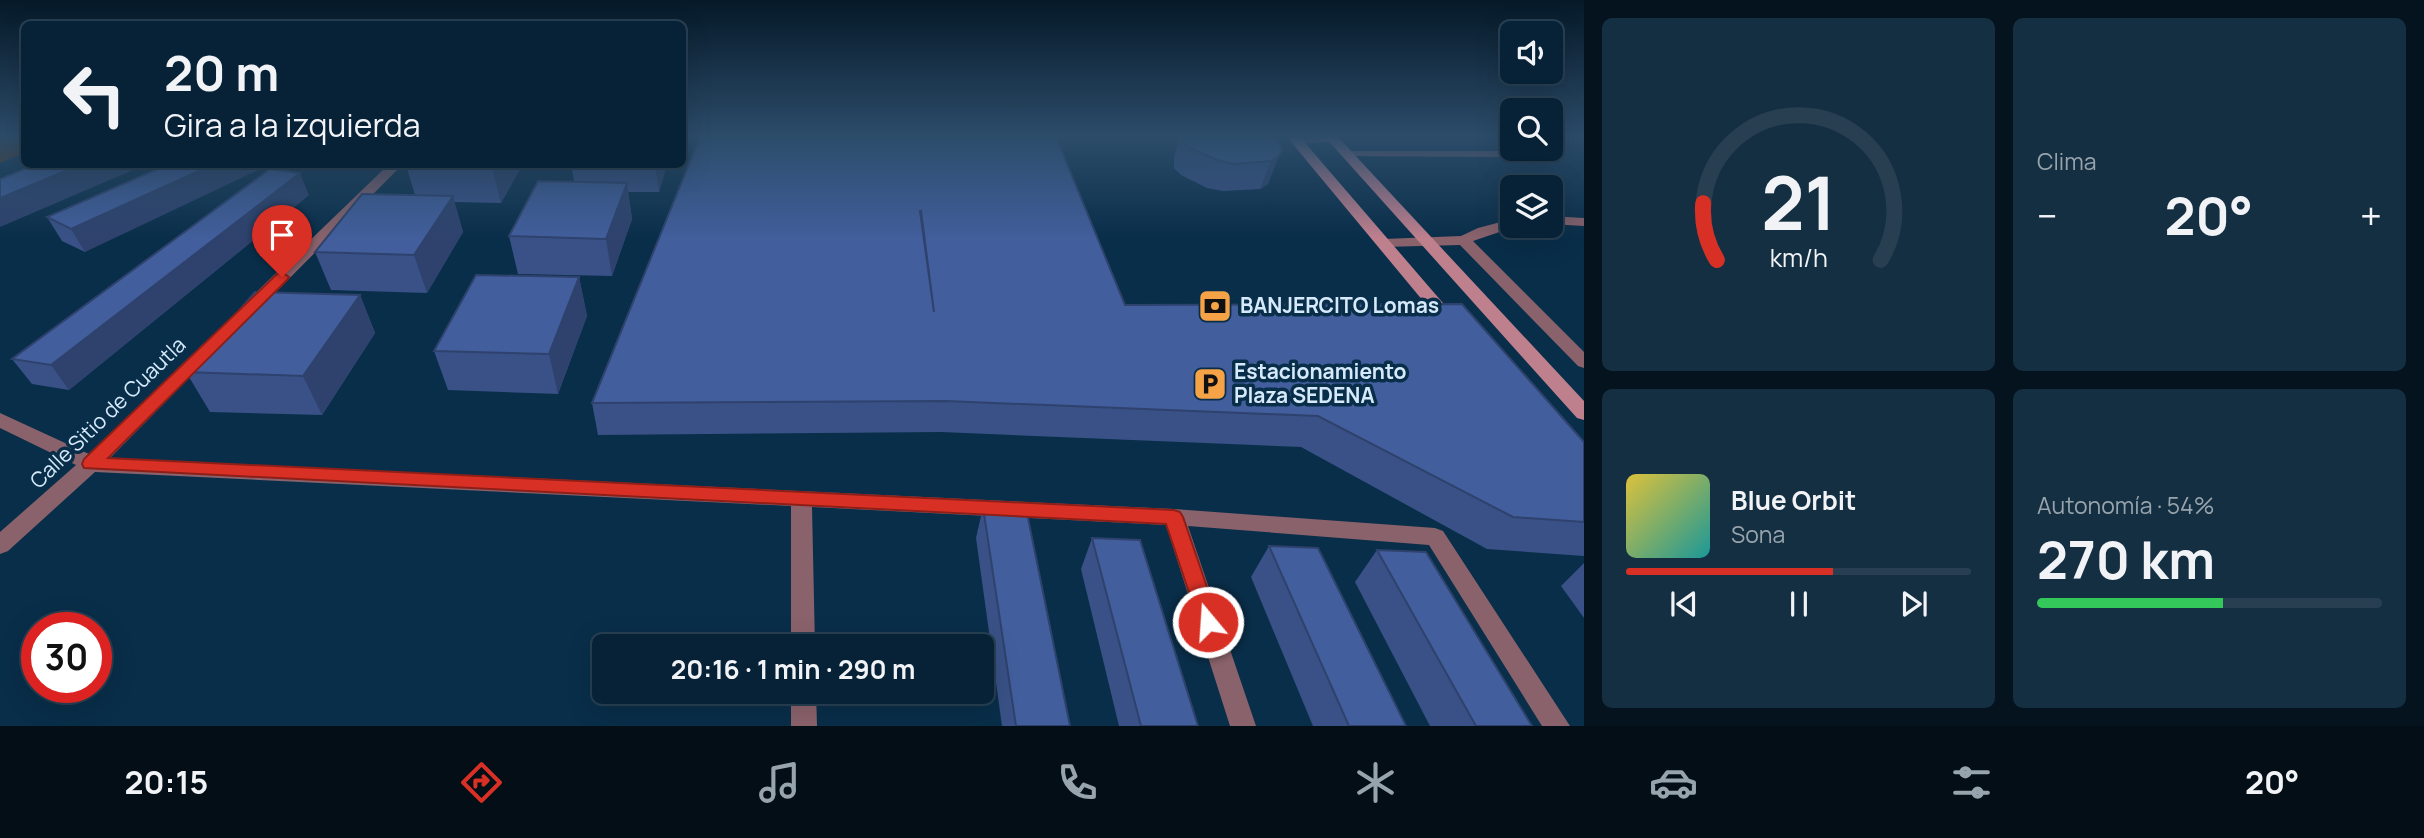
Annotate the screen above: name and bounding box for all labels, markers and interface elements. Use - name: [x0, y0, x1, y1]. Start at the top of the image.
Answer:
- map controls: [1500, 21, 1563, 238]
- button: sound: [1500, 21, 1563, 84]
- text: 20 m: [164, 39, 279, 106]
- icon: left: [49, 49, 140, 140]
- button: search: [1500, 98, 1563, 161]
- text: Gira a la izquierda: [164, 103, 420, 147]
- text: Clima: [2037, 145, 2096, 177]
- text: 21: [1761, 153, 1836, 253]
- button: layers: [1500, 175, 1563, 238]
- text: 20°: [2165, 180, 2253, 251]
- text: −: [2037, 189, 2058, 241]
- text: +: [2360, 189, 2382, 241]
- pin: [252, 205, 312, 277]
- icon: arrive: [263, 216, 301, 254]
- text: km/h: [1769, 240, 1828, 275]
- bank icon: BANJERCITO Lomas: [1196, 287, 1234, 325]
- place label: BANJERCITO Lomas: [1240, 291, 1439, 319]
- street label: Calle Sitio de Cuautla: [23, 331, 191, 494]
- place label: Estacionamiento Plaza SEDENA: [1234, 357, 1406, 409]
- parking icon: Estacionamiento Plaza SEDENA: [1191, 365, 1229, 403]
- text: Blue Orbit: [1731, 482, 1856, 518]
- text: Autonomía · 54%: [2037, 489, 2214, 521]
- text: Sona: [1731, 518, 1785, 550]
- text: 270 km: [2037, 524, 2215, 595]
- position arrow: [1171, 585, 1245, 659]
- icon: previous: [1665, 585, 1703, 623]
- icon: pause: [1780, 585, 1818, 623]
- icon: next: [1895, 585, 1933, 623]
- speed limit sign: 30: [21, 612, 112, 703]
- text: 20:16 · 1 min · 290 m: [671, 651, 915, 687]
- icon: directions: [457, 758, 506, 807]
- icon: music: [755, 758, 804, 807]
- icon: phone: [1053, 758, 1102, 807]
- icon: climate: [1351, 758, 1400, 807]
- icon: car: [1649, 758, 1698, 807]
- icon: filters: [1947, 758, 1996, 807]
- text: 20:15: [124, 760, 208, 804]
- text: 20°: [2245, 760, 2300, 804]

